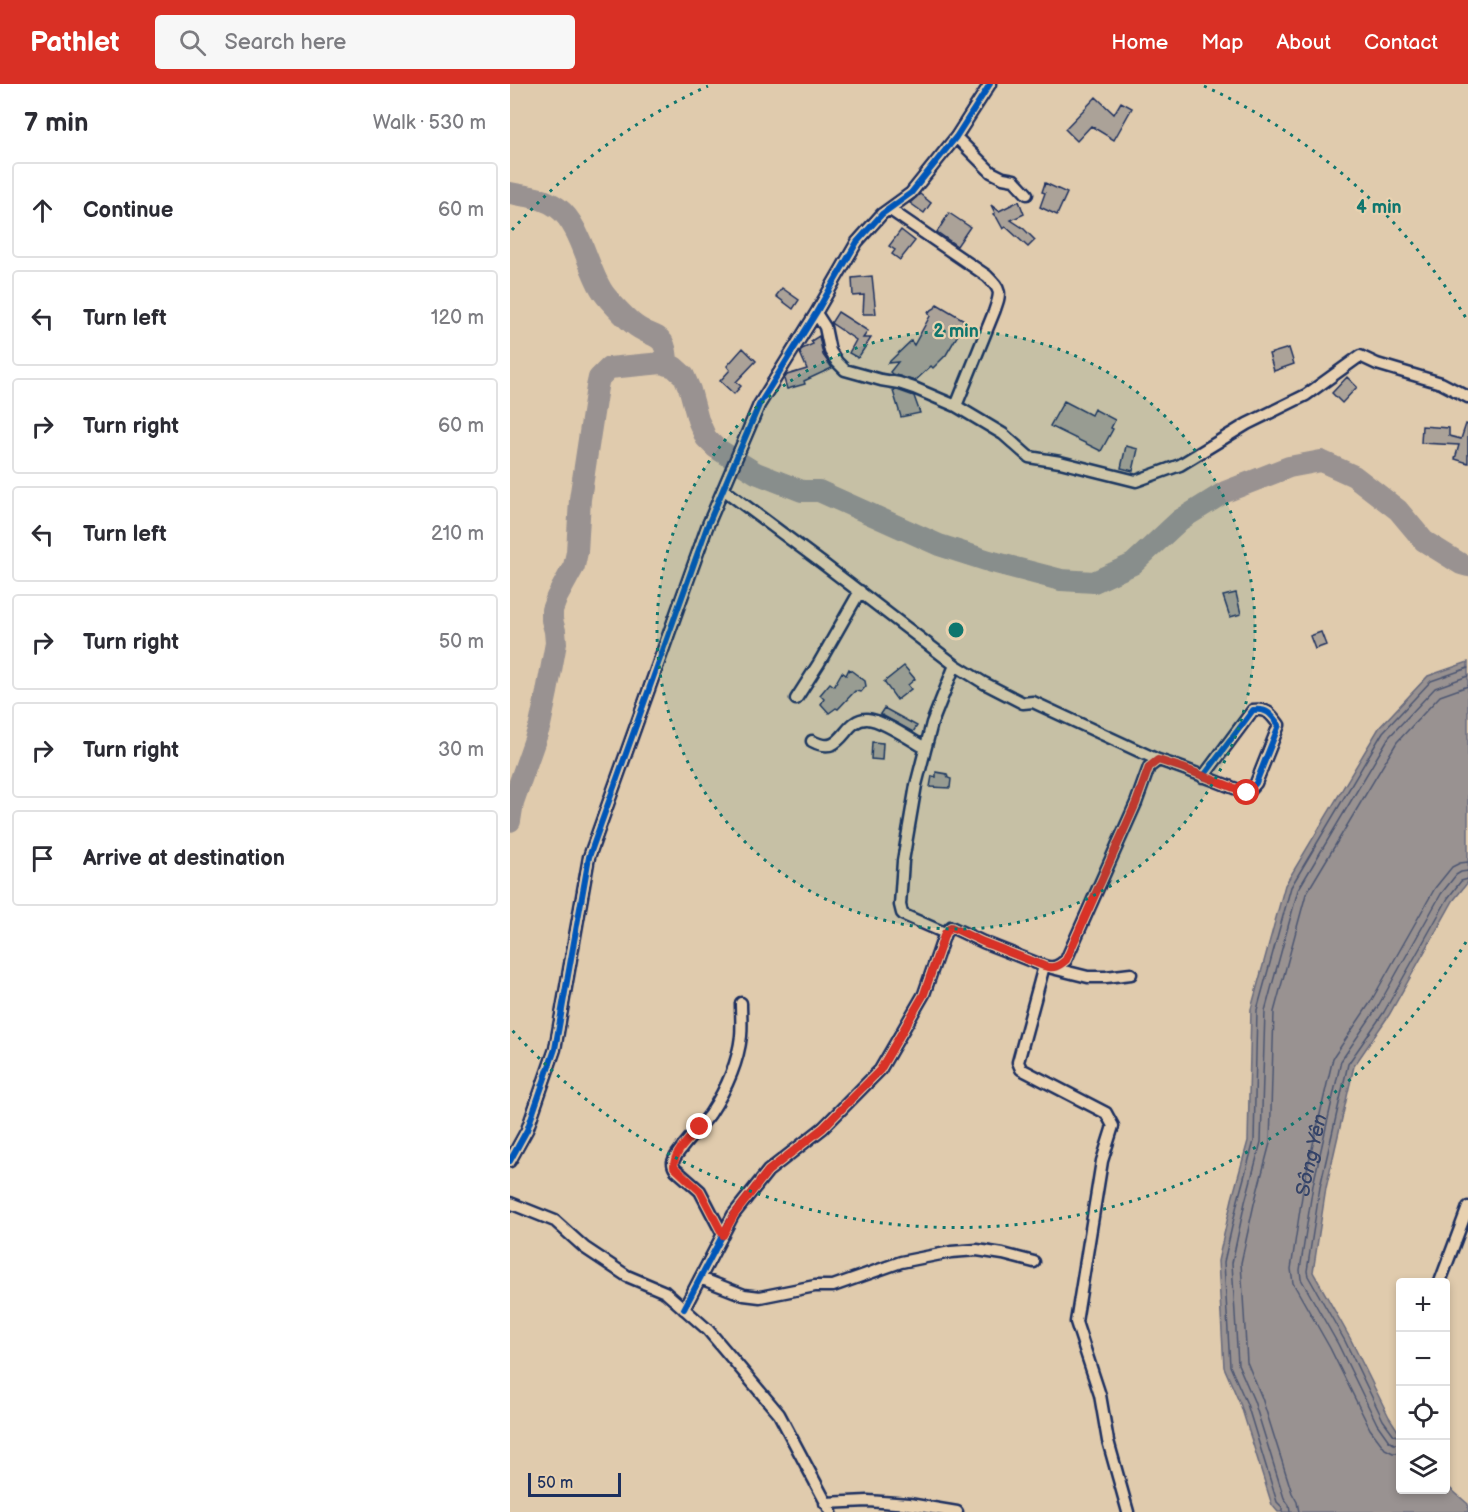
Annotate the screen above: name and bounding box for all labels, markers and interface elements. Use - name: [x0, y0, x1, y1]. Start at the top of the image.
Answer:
- search box: [155, 15, 575, 69]
- text: Pathlet: [30, 26, 119, 59]
- icon: search: [176, 26, 209, 59]
- text: Search here: [224, 29, 346, 56]
- text: Home: [1111, 30, 1168, 55]
- text: Map: [1201, 30, 1243, 55]
- text: About: [1276, 30, 1331, 55]
- text: Contact: [1364, 30, 1438, 55]
- text: 7 min: [24, 108, 88, 139]
- text: Walk · 530 m: [373, 111, 486, 135]
- icon: ahead: [26, 194, 59, 227]
- text: Continue: [83, 197, 173, 224]
- text: 4 min: [1356, 197, 1402, 218]
- text: 60 m: [438, 198, 484, 222]
- icon: left: [26, 302, 59, 335]
- text: Turn left: [83, 305, 167, 332]
- text: 120 m: [431, 306, 484, 330]
- text: 2 min: [933, 321, 979, 342]
- icon: right: [26, 410, 59, 443]
- text: Turn right: [83, 413, 179, 440]
- text: 60 m: [438, 414, 484, 438]
- icon: left: [26, 518, 59, 551]
- text: Turn left: [83, 521, 167, 548]
- text: 210 m: [431, 522, 484, 546]
- centre of rings: [946, 620, 966, 640]
- icon: right: [26, 626, 59, 659]
- text: Turn right: [83, 629, 179, 656]
- text: 50 m: [439, 630, 484, 654]
- icon: right: [26, 734, 59, 767]
- text: Turn right: [83, 737, 179, 764]
- text: 30 m: [438, 738, 484, 762]
- route start: [1233, 779, 1259, 805]
- icon: arrive: [26, 842, 59, 875]
- text: Arrive at destination: [83, 845, 285, 872]
- water label: Sông Yên: [1291, 1111, 1333, 1198]
- route end: [686, 1113, 712, 1139]
- map controls: [1396, 1278, 1450, 1494]
- button: +: [1396, 1278, 1450, 1332]
- button: −: [1396, 1332, 1450, 1386]
- button: locate: [1396, 1386, 1450, 1440]
- button: layers: [1396, 1440, 1450, 1494]
- scale bar: [528, 1470, 621, 1498]
- text: 50 m: [537, 1474, 573, 1493]

